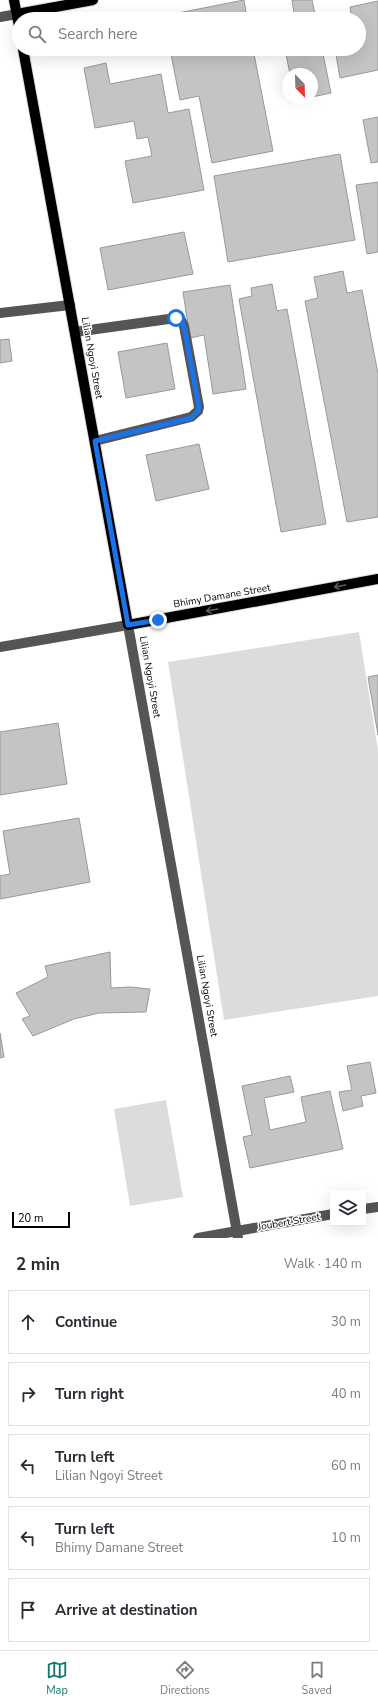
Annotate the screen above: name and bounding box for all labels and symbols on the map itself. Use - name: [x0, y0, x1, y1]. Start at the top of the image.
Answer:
- north arrow: [282, 68, 318, 104]
- route start: [167, 309, 185, 327]
- street label: Lilian Ngoyi Street: [78, 316, 106, 400]
- street label: Bhimy Damane Street: [172, 580, 272, 611]
- one-way arrow: [334, 583, 347, 591]
- one-way arrow: [206, 606, 219, 614]
- route end: [149, 611, 167, 629]
- street label: Lilian Ngoyi Street: [136, 635, 164, 719]
- street label: Lilian Ngoyi Street: [193, 954, 221, 1038]
- scale bar: [12, 1210, 70, 1229]
- street label: Joubert Street: [256, 1210, 322, 1235]

